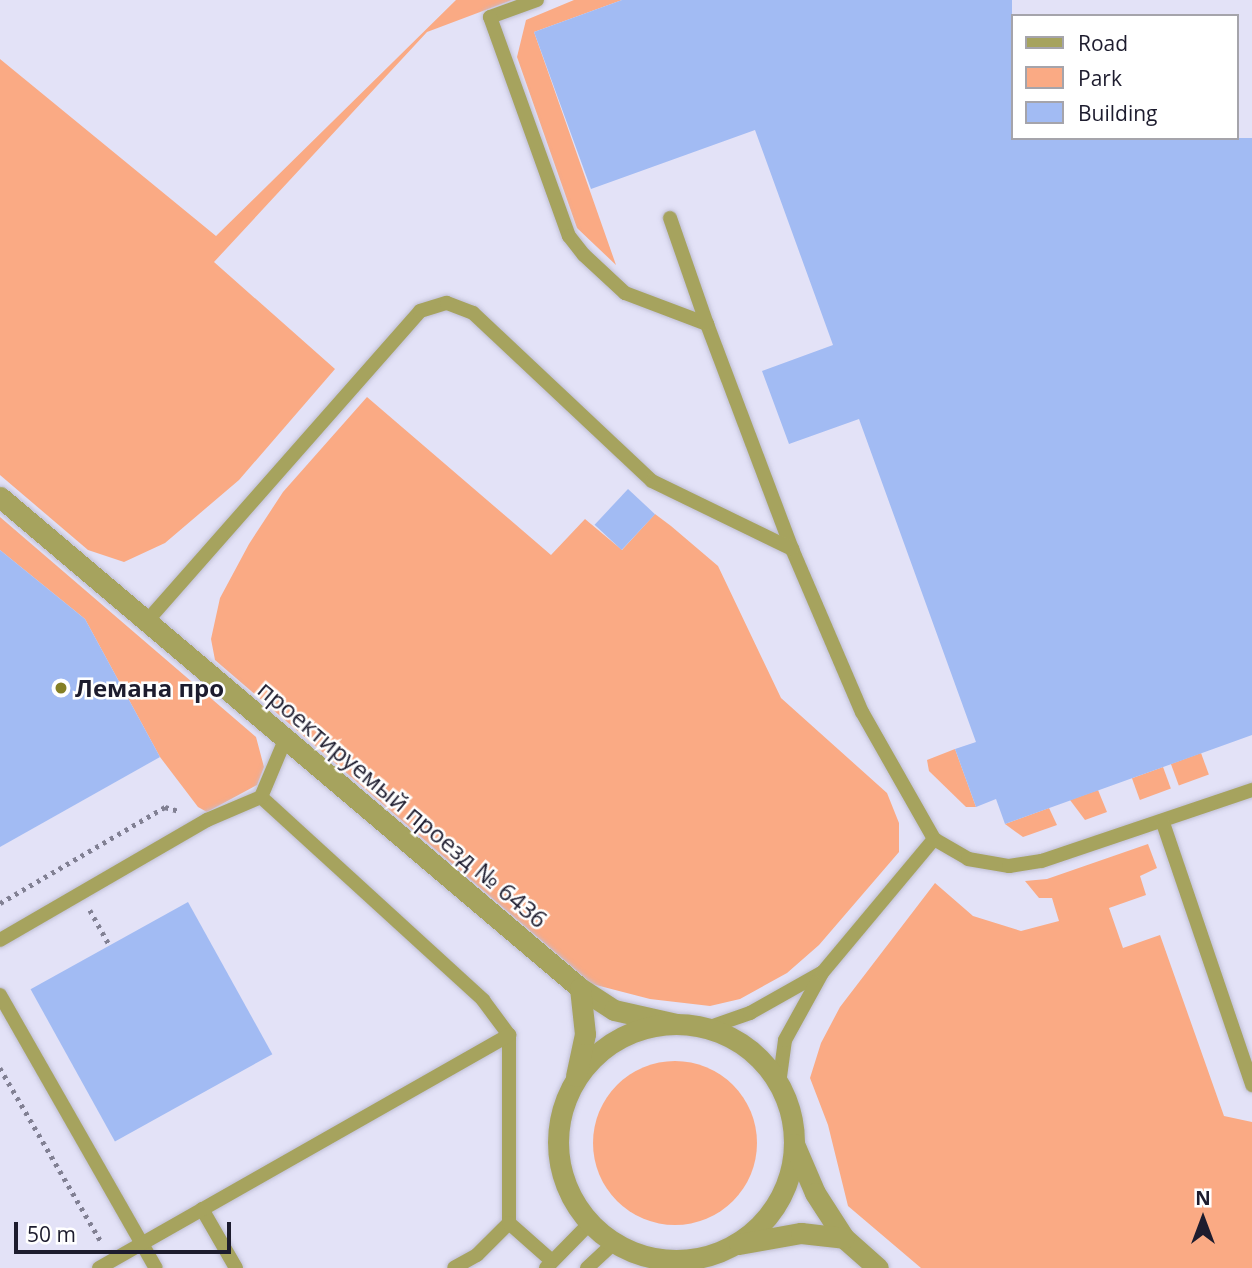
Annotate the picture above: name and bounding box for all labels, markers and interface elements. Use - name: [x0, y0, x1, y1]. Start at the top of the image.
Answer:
- legend: [1010, 14, 1238, 140]
- text: Road: [1078, 29, 1128, 57]
- text: Park: [1078, 64, 1122, 92]
- text: Building: [1078, 99, 1157, 127]
- place label: Лемана про: [75, 674, 224, 702]
- street label: проектируемый проезд № 6436: [252, 674, 554, 934]
- marker: Лемана про: [53, 680, 69, 696]
- north arrow: [1168, 1184, 1238, 1254]
- text: N: [1195, 1185, 1211, 1211]
- scale bar: [18, 1208, 234, 1252]
- text: 50 m: [27, 1220, 76, 1248]

